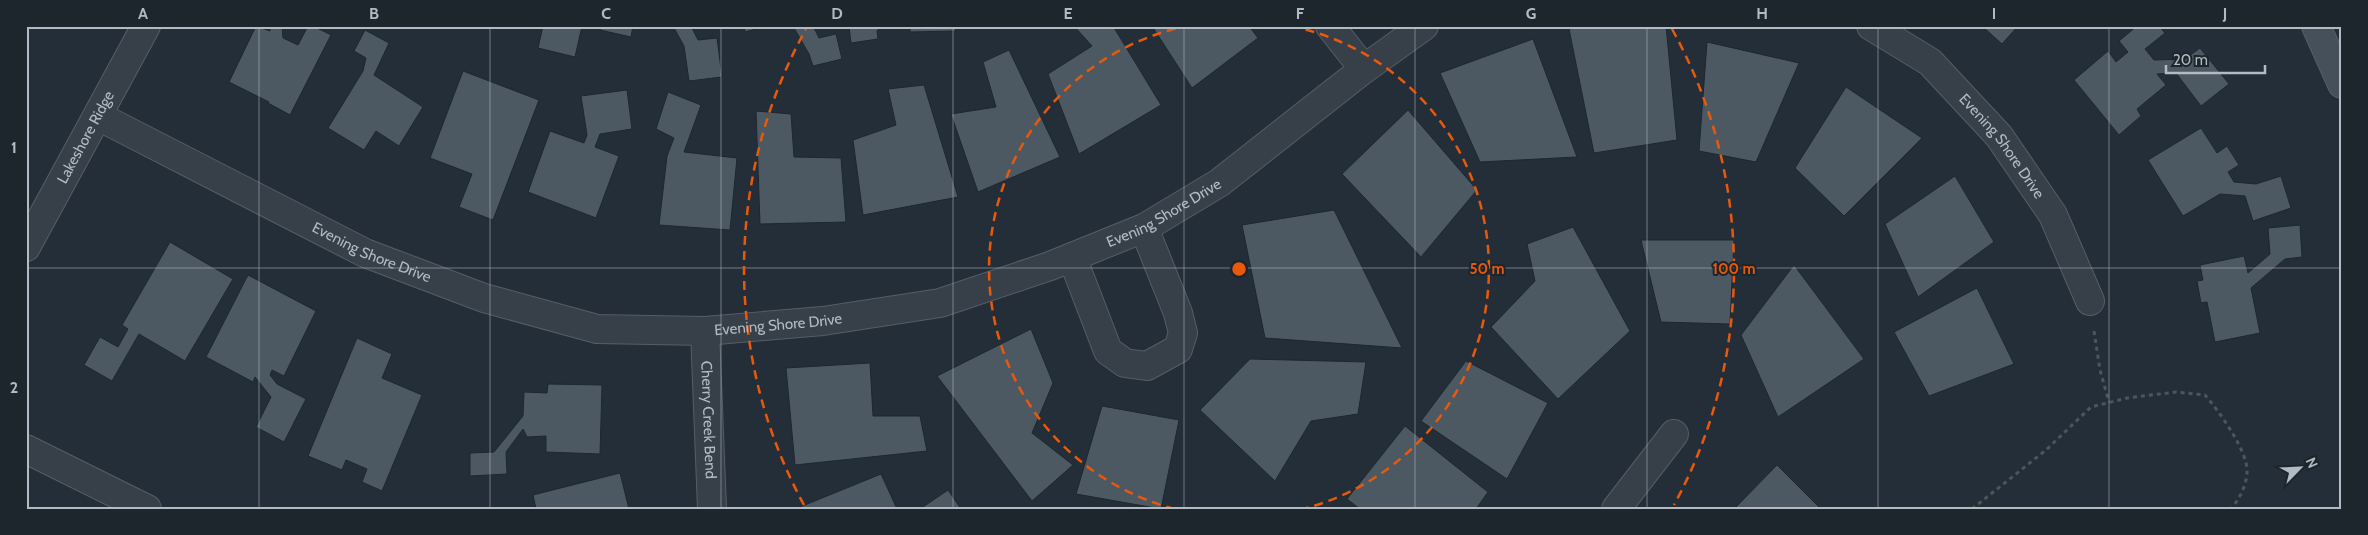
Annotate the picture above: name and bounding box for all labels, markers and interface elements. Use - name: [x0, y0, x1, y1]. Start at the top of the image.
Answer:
- text: A: [138, 4, 148, 23]
- text: B: [369, 4, 379, 23]
- text: C: [601, 4, 611, 23]
- text: D: [831, 4, 843, 23]
- text: E: [1063, 4, 1073, 23]
- text: F: [1296, 4, 1305, 23]
- text: G: [1526, 4, 1536, 23]
- text: H: [1756, 4, 1768, 23]
- text: I: [1992, 4, 1996, 23]
- text: J: [2222, 4, 2227, 23]
- scale bar: [2166, 42, 2264, 74]
- text: 20 m: [2173, 51, 2208, 69]
- street label: Lakeshore Ridge: [53, 87, 118, 187]
- street label: Evening Shore Drive: [1955, 90, 2048, 202]
- text: 1: [11, 138, 17, 157]
- street label: Evening Shore Drive: [1104, 175, 1225, 251]
- street label: Evening Shore Drive: [309, 218, 434, 286]
- centre of rings: [1230, 260, 1248, 278]
- text: 50 m: [1469, 260, 1505, 278]
- text: 100 m: [1712, 260, 1756, 278]
- street label: Evening Shore Drive: [714, 309, 844, 339]
- street label: Cherry Creek Bend: [697, 361, 720, 479]
- text: 2: [10, 378, 18, 397]
- north arrow: [2276, 442, 2326, 492]
- text: N: [2302, 455, 2322, 471]

